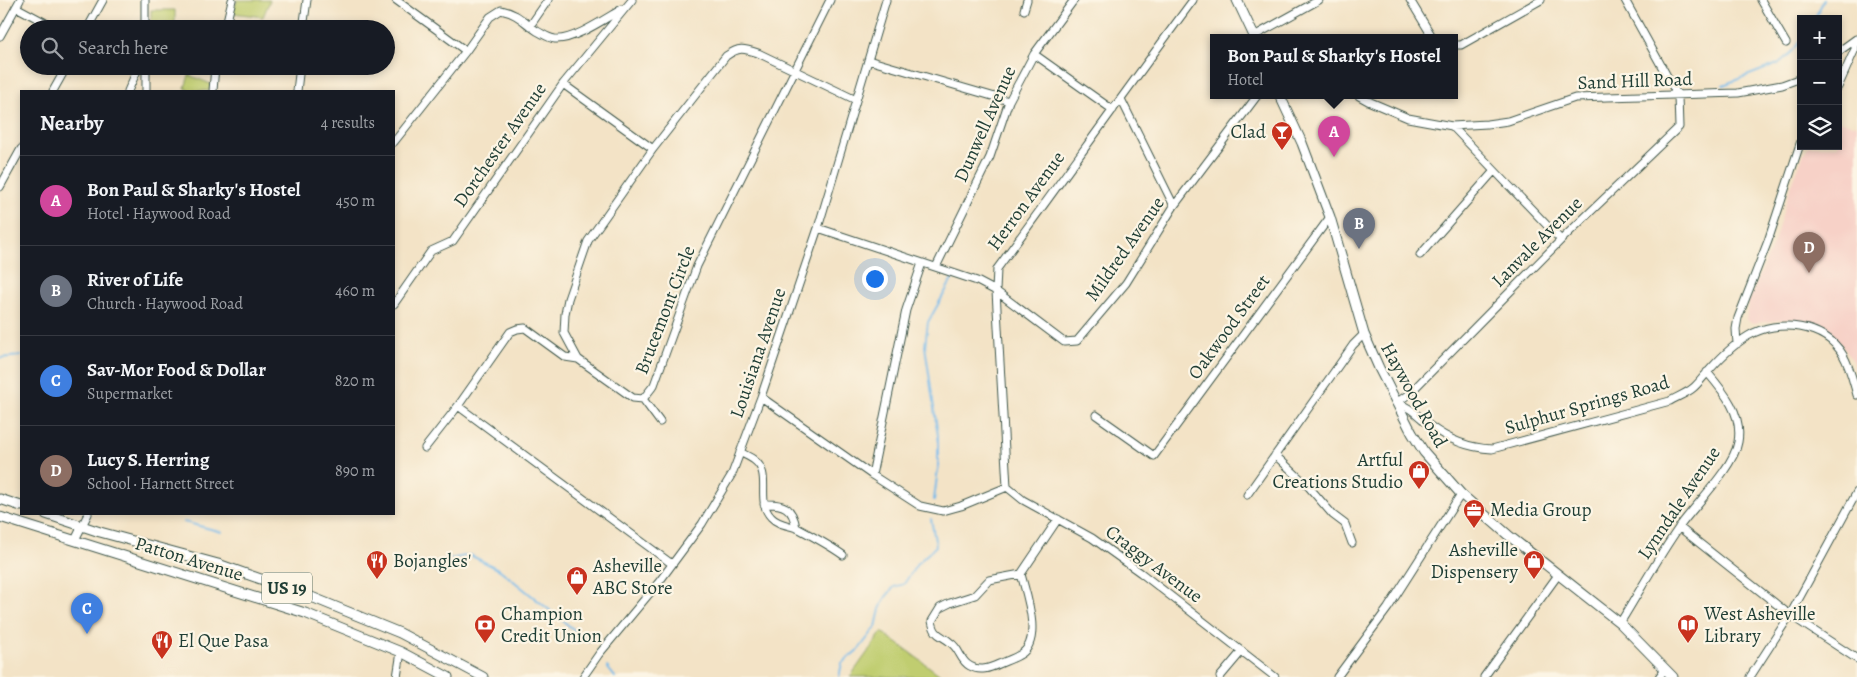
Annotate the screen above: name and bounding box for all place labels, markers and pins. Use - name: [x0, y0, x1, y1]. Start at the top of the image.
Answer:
- pin: A: [1318, 116, 1350, 157]
- place label: Clad: [1230, 119, 1267, 145]
- bar icon: Clad: [1270, 120, 1294, 151]
- pin: B: [1343, 208, 1375, 249]
- pin: D: [1793, 232, 1825, 273]
- place label: Artful Creations Studio: [1272, 447, 1403, 495]
- shop icon: Artful Creations Studio: [1407, 459, 1431, 490]
- place label: Media Group: [1490, 497, 1592, 523]
- office icon: Media Group: [1462, 498, 1486, 529]
- place label: Asheville Dispensery: [1431, 537, 1519, 585]
- place label: Bojangles': [393, 548, 471, 574]
- restaurant icon: Bojangles': [365, 549, 389, 580]
- shop icon: Asheville Dispensery: [1522, 549, 1546, 580]
- place label: Asheville ABC Store: [592, 553, 673, 601]
- shop icon: Asheville ABC Store: [565, 565, 589, 596]
- pin: C: [71, 593, 103, 634]
- place label: Champion Credit Union: [501, 601, 602, 649]
- place label: West Asheville Library: [1703, 601, 1815, 649]
- bank icon: Champion Credit Union: [473, 613, 497, 644]
- library icon: West Asheville Library: [1676, 613, 1700, 644]
- place label: El Que Pasa: [178, 628, 269, 654]
- restaurant icon: El Que Pasa: [150, 629, 174, 660]

